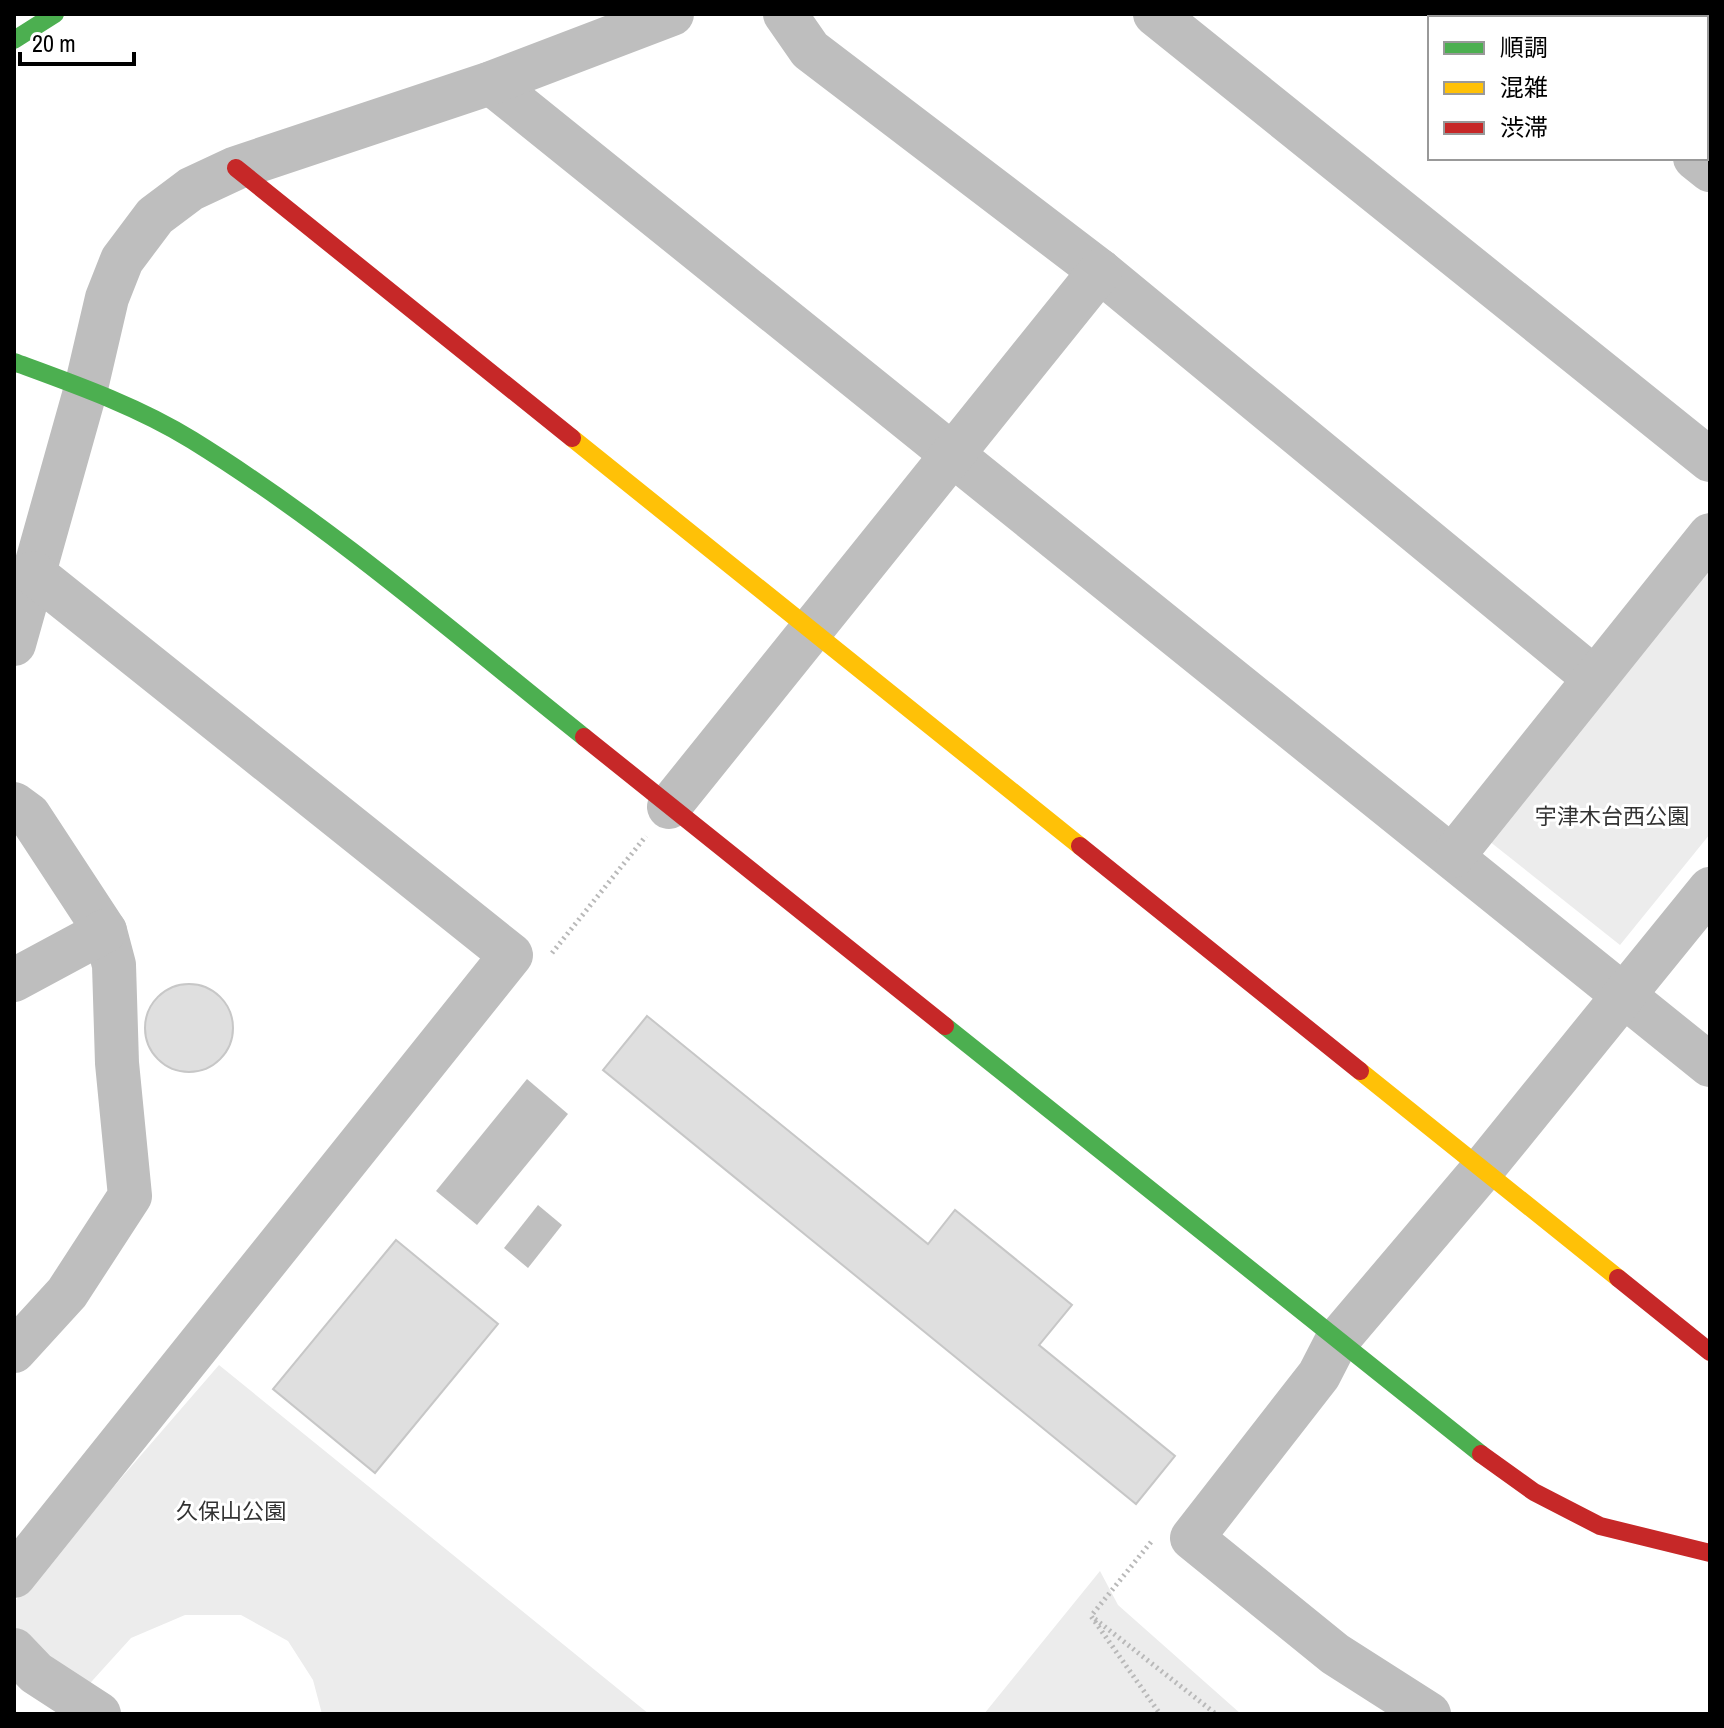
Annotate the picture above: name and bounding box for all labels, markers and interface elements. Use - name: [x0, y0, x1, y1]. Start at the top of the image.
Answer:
- scale bar: [20, 16, 134, 66]
- legend: [1428, 16, 1708, 160]
- text: 20 m: [32, 27, 76, 59]
- text: 順調: [1500, 31, 1548, 63]
- text: 混雑: [1500, 71, 1548, 103]
- text: 渋滞: [1500, 111, 1548, 143]
- park label: 宇津木台西公園: [1535, 801, 1689, 831]
- park label: 久保山公園: [176, 1496, 286, 1526]

